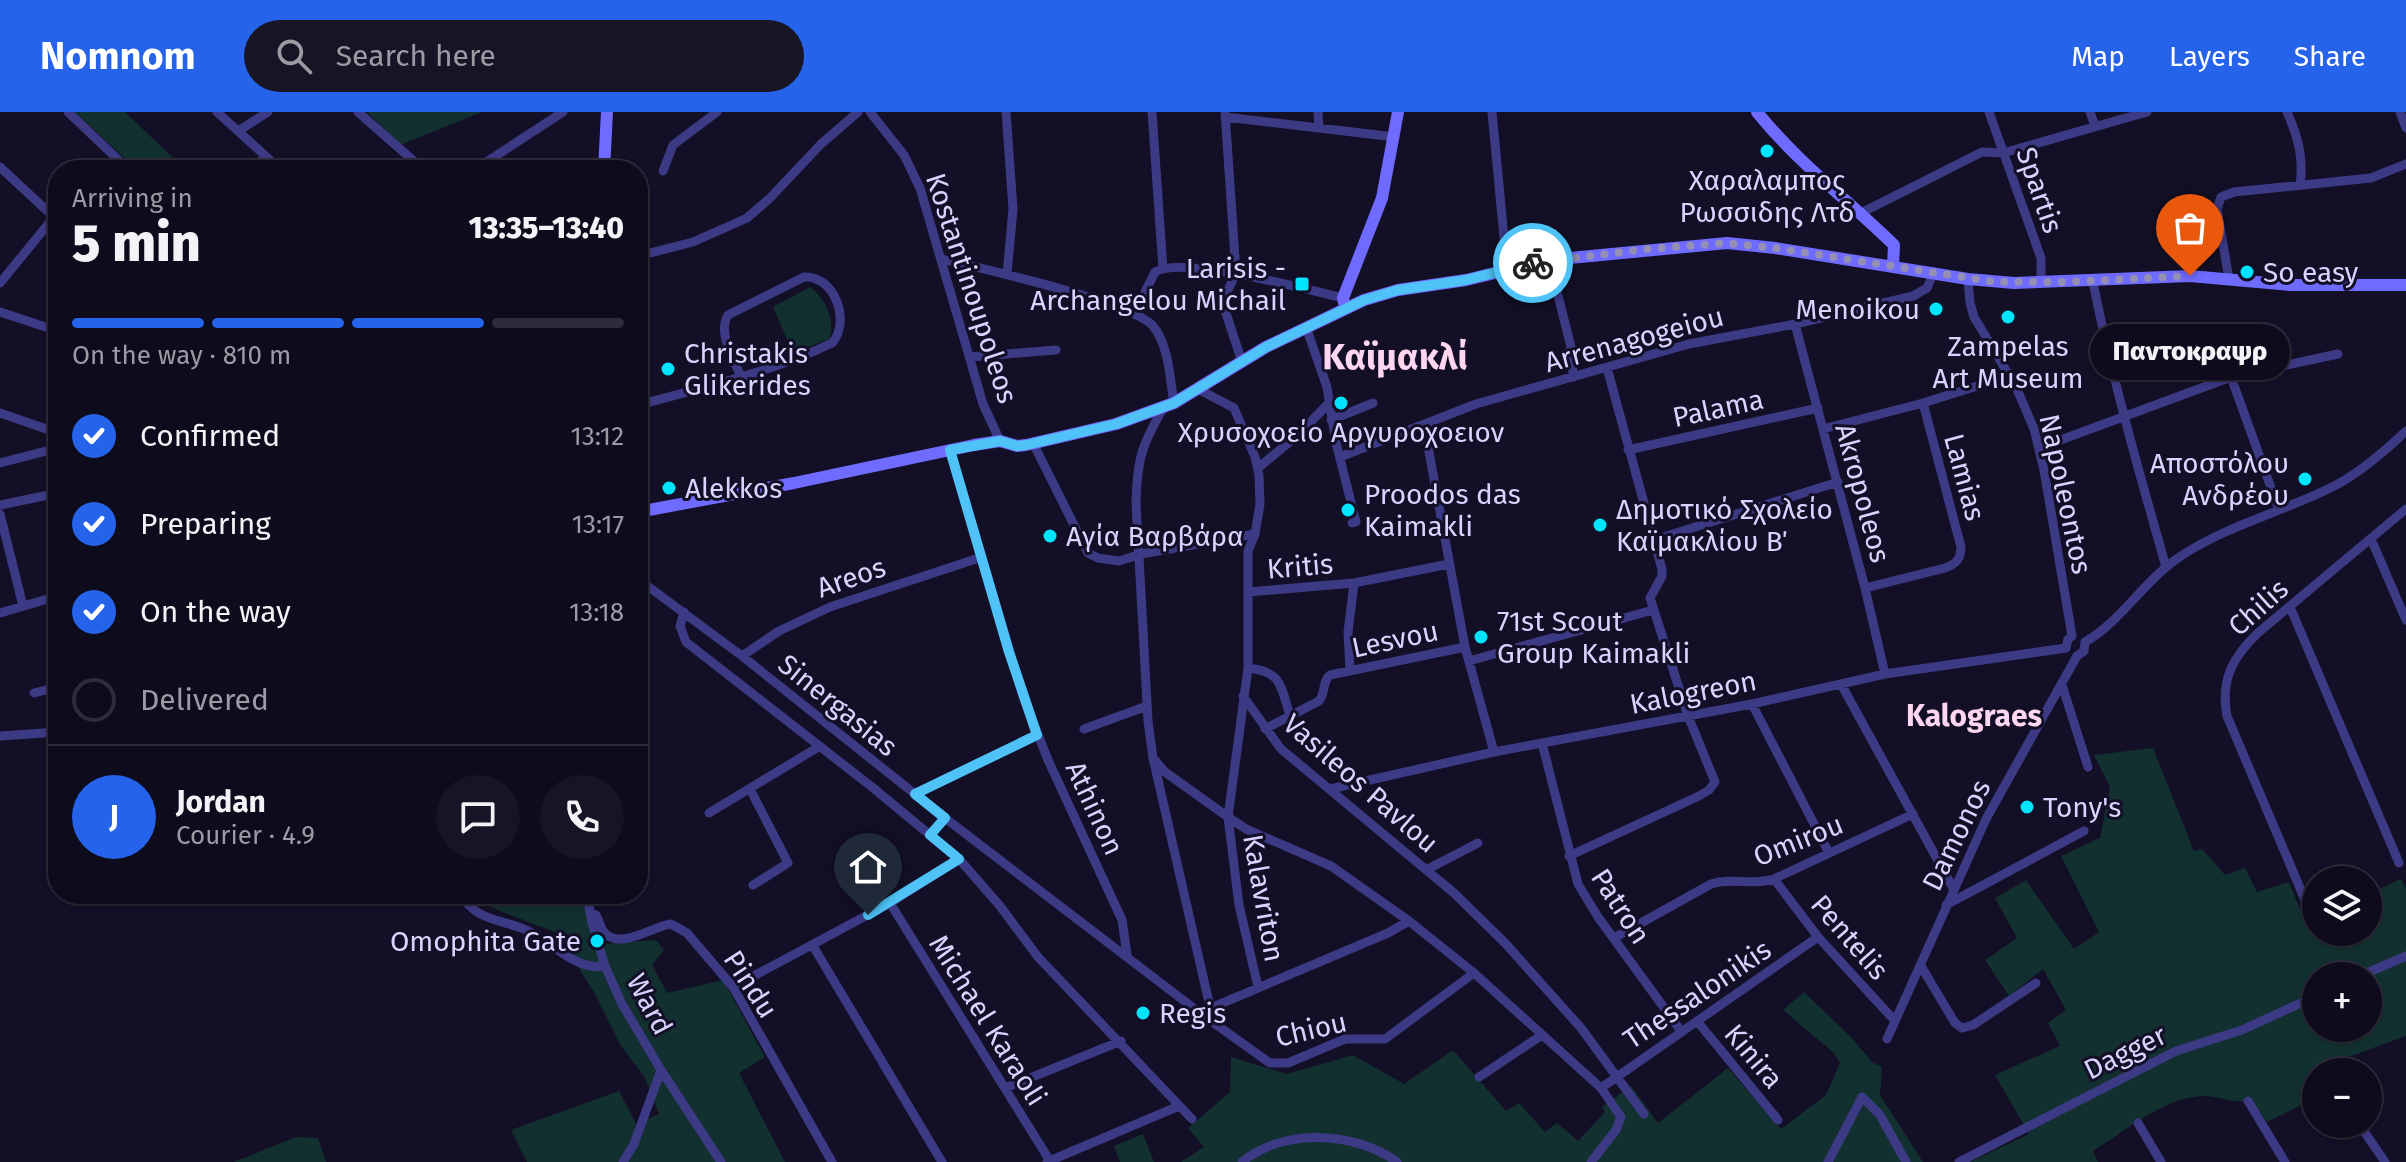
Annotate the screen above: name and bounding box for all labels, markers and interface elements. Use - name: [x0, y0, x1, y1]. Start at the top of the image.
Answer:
- search box: [244, 20, 804, 92]
- text: Nomnom: [40, 33, 196, 79]
- icon: search: [272, 34, 316, 78]
- text: Search here: [336, 38, 496, 74]
- text: Map: [2071, 40, 2125, 73]
- text: Layers: [2169, 40, 2250, 73]
- text: Share: [2294, 40, 2366, 73]
- marker: Χαραλαμπος Ρωσσιδης Λτδ: [1758, 142, 1776, 160]
- street label: Spartis: [2009, 143, 2070, 237]
- place label: Χαραλαμπος Ρωσσιδης Λτδ: [1680, 164, 1854, 229]
- street label: Kostantinoupoleos: [919, 169, 1024, 407]
- text: Arriving in: [72, 183, 193, 214]
- pin: [2156, 194, 2224, 276]
- icon: bag: [2168, 206, 2212, 250]
- text: 13:35–13:40: [469, 210, 624, 246]
- text: 5 min: [72, 212, 201, 275]
- courier: [1493, 223, 1573, 303]
- icon: bike: [1511, 241, 1555, 285]
- place label: Larisis - Archangelou Michail: [1030, 252, 1286, 317]
- place label: So easy: [2263, 256, 2359, 289]
- marker: So easy: [2238, 263, 2256, 281]
- marker: Larisis - Archangelou Michail: [1293, 275, 1311, 293]
- place label: Menoikou: [1796, 293, 1920, 326]
- street label: Arrenagogeiou: [1541, 300, 1727, 379]
- marker: Menoikou: [1927, 300, 1945, 318]
- marker: Zampelas Art Museum: [1999, 308, 2017, 326]
- callout: Παντοκραψρ: [2090, 324, 2290, 380]
- place label: Zampelas Art Museum: [1932, 330, 2084, 395]
- district label: Καϊμακλί: [1322, 335, 1468, 379]
- text: Παντοκραψρ: [2113, 336, 2267, 367]
- place label: Christakis Glikerides: [684, 337, 811, 402]
- text: On the way · 810 m: [72, 340, 291, 371]
- marker: Christakis Glikerides: [659, 360, 677, 378]
- street label: Palama: [1670, 383, 1767, 434]
- marker: Χρυσοχοείο Αργυροχοειον: [1332, 394, 1350, 412]
- street label: Napoleontos: [2032, 411, 2099, 577]
- icon: check: [72, 414, 116, 458]
- place label: Χρυσοχοείο Αργυροχοειον: [1178, 416, 1505, 449]
- text: Confirmed: [140, 418, 280, 454]
- street label: Akropoleos: [1828, 420, 1897, 566]
- text: 13:12: [570, 421, 624, 452]
- street label: Lamias: [1937, 430, 1992, 524]
- place label: Αποστόλου Ανδρέου: [2150, 447, 2289, 512]
- marker: Αποστόλου Ανδρέου: [2296, 470, 2314, 488]
- place label: Alekkos: [685, 472, 782, 505]
- place label: Proodos das Kaimakli: [1364, 478, 1521, 543]
- marker: Alekkos: [660, 479, 678, 497]
- place label: Δημοτικό Σχολείο Καϊμακλίου Β΄: [1616, 493, 1833, 558]
- marker: Proodos das Kaimakli: [1339, 501, 1357, 519]
- icon: check: [72, 502, 116, 546]
- text: Preparing: [140, 506, 271, 542]
- text: 13:17: [572, 509, 624, 540]
- marker: Δημοτικό Σχολείο Καϊμακλίου Β΄: [1591, 516, 1609, 534]
- place label: Αγία Βαρβάρα: [1066, 520, 1244, 553]
- marker: Αγία Βαρβάρα: [1041, 527, 1059, 545]
- street label: Kritis: [1266, 547, 1334, 586]
- street label: Areos: [812, 550, 890, 605]
- street label: Chilis: [2222, 572, 2295, 643]
- icon: check: [72, 590, 116, 634]
- text: On the way: [140, 594, 291, 630]
- text: 13:18: [569, 597, 624, 628]
- place label: 71st Scout Group Kaimakli: [1497, 605, 1690, 670]
- street label: Lesvou: [1349, 614, 1441, 665]
- marker: 71st Scout Group Kaimakli: [1472, 628, 1490, 646]
- street label: Sinergasias: [772, 648, 904, 763]
- street label: Kalogreon: [1627, 664, 1759, 721]
- text: Delivered: [140, 682, 269, 718]
- district label: Kalograes: [1906, 698, 2042, 734]
- street label: Vasileos Pavlou: [1276, 707, 1445, 860]
- street label: Athinon: [1059, 756, 1131, 860]
- street label: Damonos: [1915, 774, 1997, 896]
- button: chat: [436, 775, 520, 859]
- button: phone: [540, 775, 624, 859]
- text: Jordan: [176, 784, 266, 820]
- place label: Tony's: [2043, 791, 2121, 824]
- marker: Tony's: [2018, 798, 2036, 816]
- text: J: [109, 799, 119, 835]
- street label: Omirou: [1748, 808, 1848, 873]
- text: Courier · 4.9: [176, 820, 315, 851]
- street label: Kalavriton: [1236, 832, 1291, 965]
- pin: [834, 833, 902, 915]
- icon: home: [846, 845, 890, 889]
- street label: Patron: [1584, 863, 1657, 950]
- map controls: [2302, 866, 2382, 1138]
- button: layers: [2302, 866, 2382, 946]
- street label: Pentelis: [1804, 888, 1895, 986]
- place label: Omophita Gate: [390, 925, 581, 958]
- street label: Michael Karaoli: [922, 929, 1053, 1112]
- marker: Omophita Gate: [588, 932, 606, 950]
- street label: Thessalonikis: [1617, 933, 1777, 1056]
- street label: Pindu: [717, 944, 784, 1024]
- button: +: [2302, 962, 2382, 1042]
- street label: Ward: [620, 968, 679, 1040]
- place label: Regis: [1159, 997, 1226, 1030]
- marker: Regis: [1134, 1004, 1152, 1022]
- street label: Chiou: [1272, 1005, 1350, 1054]
- street label: Kinira: [1717, 1017, 1790, 1095]
- street label: Dagger: [2079, 1018, 2172, 1086]
- button: −: [2302, 1058, 2382, 1138]

